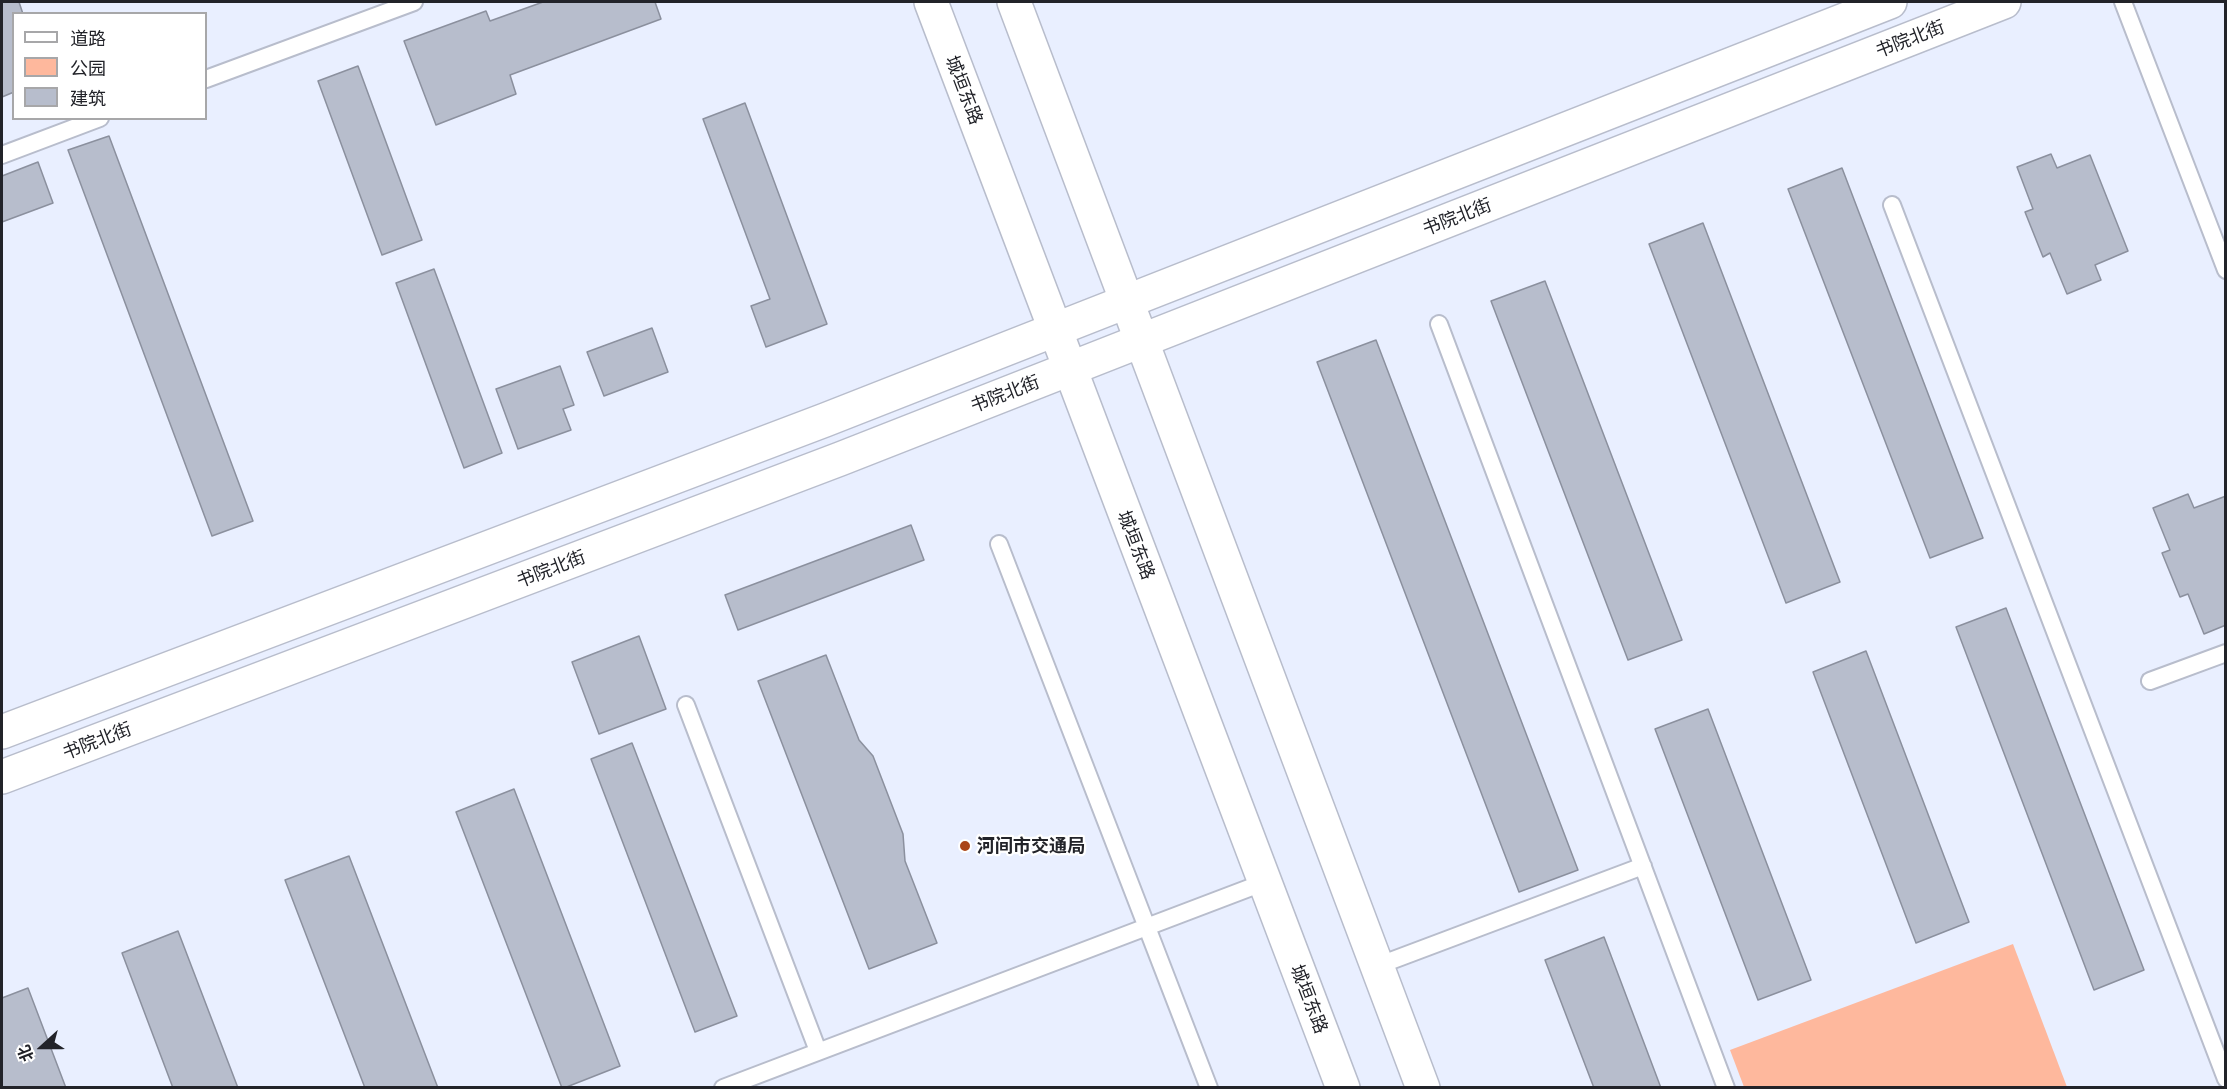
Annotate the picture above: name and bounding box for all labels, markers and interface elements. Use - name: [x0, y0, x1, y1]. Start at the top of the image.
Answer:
- legend: [12, 12, 207, 120]
- street label: 书院北街: [1873, 16, 1947, 62]
- text: 道路: [70, 27, 106, 49]
- street label: 城垣东路: [941, 53, 987, 127]
- text: 公园: [70, 57, 106, 79]
- text: 建筑: [70, 87, 106, 109]
- street label: 书院北街: [1420, 194, 1494, 240]
- street label: 书院北街: [968, 371, 1042, 417]
- street label: 城垣东路: [1113, 508, 1159, 582]
- street label: 书院北街: [514, 546, 588, 592]
- street label: 书院北街: [60, 718, 134, 764]
- place label: 河间市交通局: [977, 835, 1085, 857]
- marker: 河间市交通局: [958, 839, 972, 853]
- street label: 城垣东路: [1286, 962, 1332, 1036]
- north arrow: [12, 1017, 72, 1077]
- text: 北: [13, 1043, 36, 1065]

